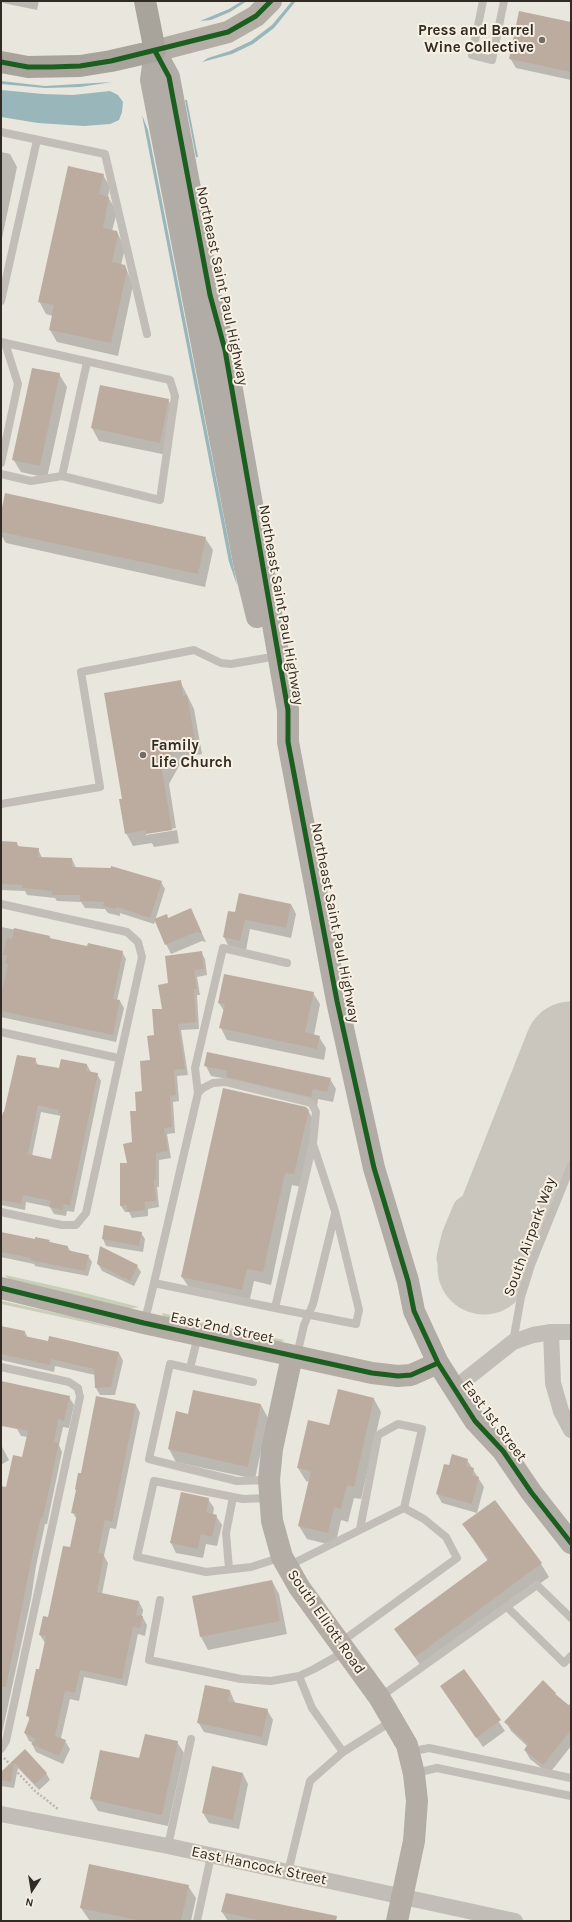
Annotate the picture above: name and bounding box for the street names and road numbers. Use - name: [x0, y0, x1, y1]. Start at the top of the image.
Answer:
- street label: Northeast Saint Paul Highway: [192, 185, 252, 387]
- street label: Northeast Saint Paul Highway: [254, 503, 308, 707]
- street label: Northeast Saint Paul Highway: [307, 822, 363, 1024]
- street label: South Airpark Way: [500, 1175, 560, 1299]
- street label: East 2nd Street: [169, 1308, 275, 1348]
- street label: East 1st Street: [458, 1377, 530, 1465]
- street label: South Elliott Road: [283, 1566, 369, 1678]
- street label: East Hancock Street: [190, 1843, 328, 1889]

